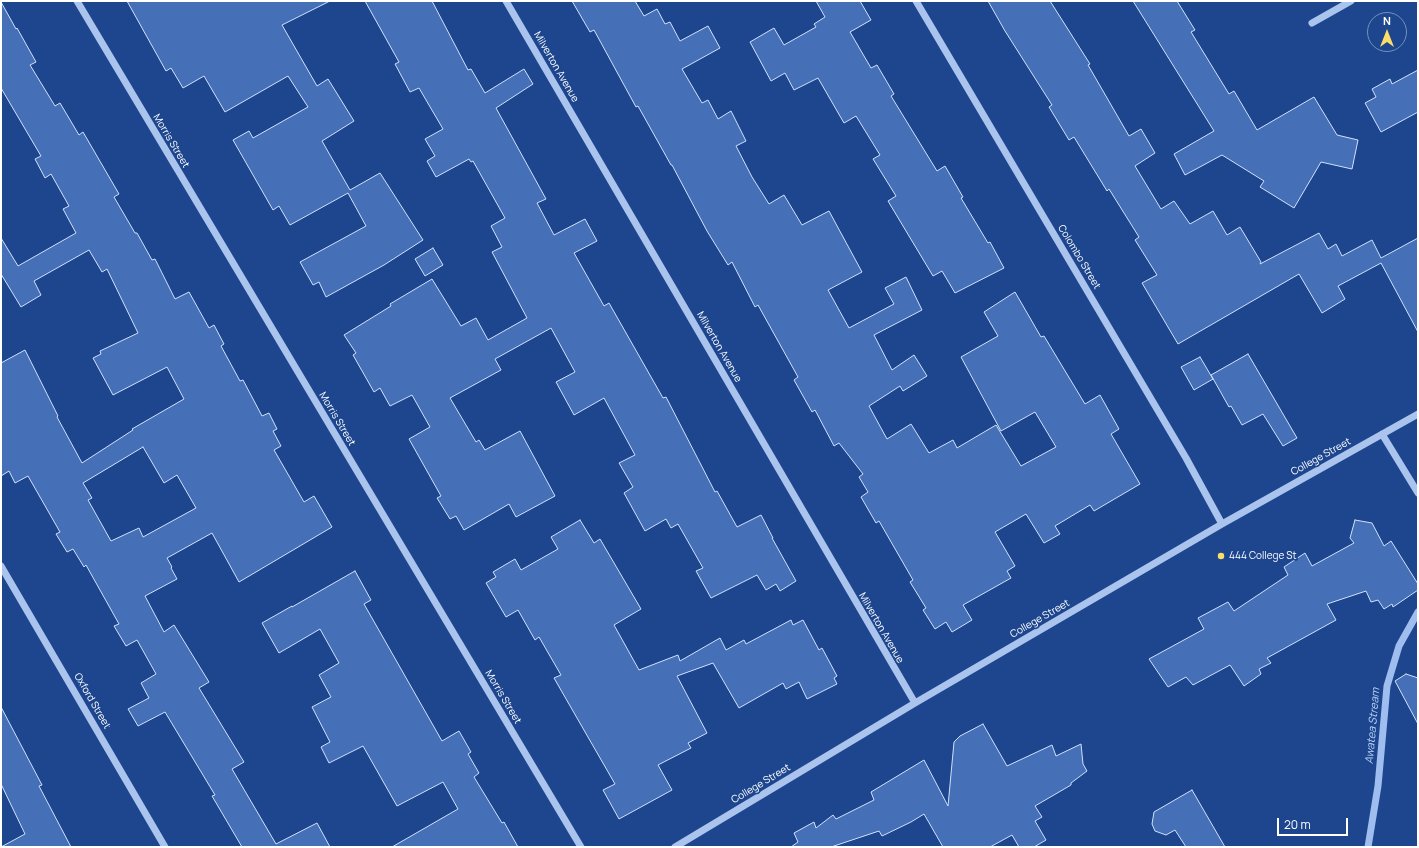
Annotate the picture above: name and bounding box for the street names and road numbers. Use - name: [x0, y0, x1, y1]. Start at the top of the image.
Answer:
- street label: Milverton Avenue: [531, 30, 581, 104]
- street label: Morris Street: [150, 112, 192, 170]
- street label: Colombo Street: [1055, 223, 1103, 291]
- street label: Milverton Avenue: [694, 310, 744, 384]
- street label: Morris Street: [316, 390, 358, 448]
- street label: College Street: [1289, 436, 1353, 478]
- street label: Milverton Avenue: [856, 591, 906, 665]
- street label: College Street: [1008, 597, 1072, 641]
- street label: Morris Street: [482, 668, 524, 726]
- street label: Oxford Street: [71, 671, 113, 731]
- street label: College Street: [729, 762, 793, 806]

